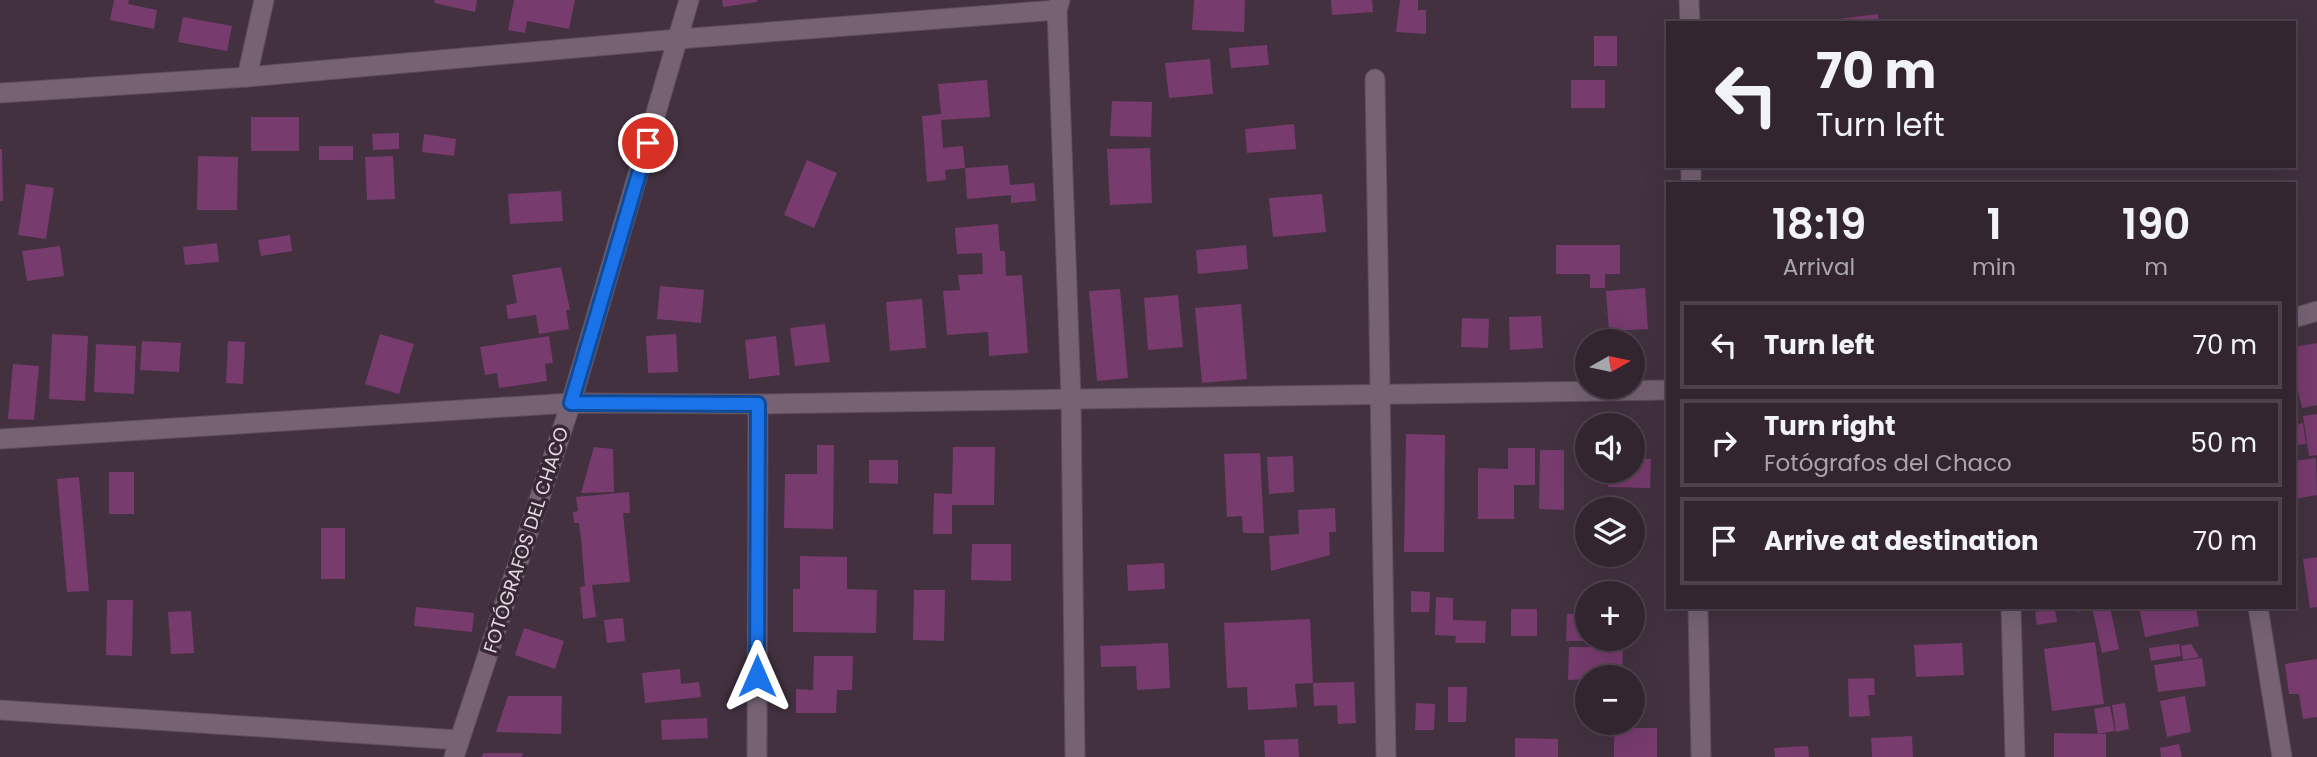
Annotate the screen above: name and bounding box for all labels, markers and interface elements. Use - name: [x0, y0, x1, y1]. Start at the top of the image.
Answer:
- text: 70 m: [1816, 37, 1936, 105]
- icon: left: [1701, 49, 1792, 140]
- text: Turn left: [1816, 102, 1945, 147]
- pin: [618, 113, 678, 173]
- icon: arrive: [629, 124, 667, 162]
- text: 18:19: [1772, 195, 1866, 254]
- text: 1: [1986, 195, 2002, 254]
- text: 190: [2122, 195, 2190, 254]
- text: Arrival: [1783, 251, 1855, 283]
- text: min: [1972, 251, 2016, 283]
- text: m: [2144, 251, 2168, 283]
- icon: left: [1705, 326, 1743, 364]
- text: Turn left: [1764, 327, 1875, 363]
- text: 70 m: [2193, 327, 2257, 363]
- north arrow: [1575, 329, 1645, 399]
- map controls: [1575, 329, 1645, 735]
- text: Turn right: [1764, 408, 1896, 444]
- button: sound: [1575, 413, 1645, 483]
- street label: FOTÓGRAFOS DEL CHACO: [477, 423, 575, 657]
- icon: right: [1705, 424, 1743, 462]
- text: 50 m: [2191, 425, 2257, 461]
- text: Fotógrafos del Chaco: [1764, 447, 2012, 479]
- button: layers: [1575, 497, 1645, 567]
- icon: arrive: [1705, 522, 1743, 560]
- text: Arrive at destination: [1764, 523, 2039, 559]
- text: 70 m: [2193, 523, 2257, 559]
- button: +: [1575, 581, 1645, 651]
- position arrow: [720, 639, 794, 713]
- button: −: [1575, 665, 1645, 735]

